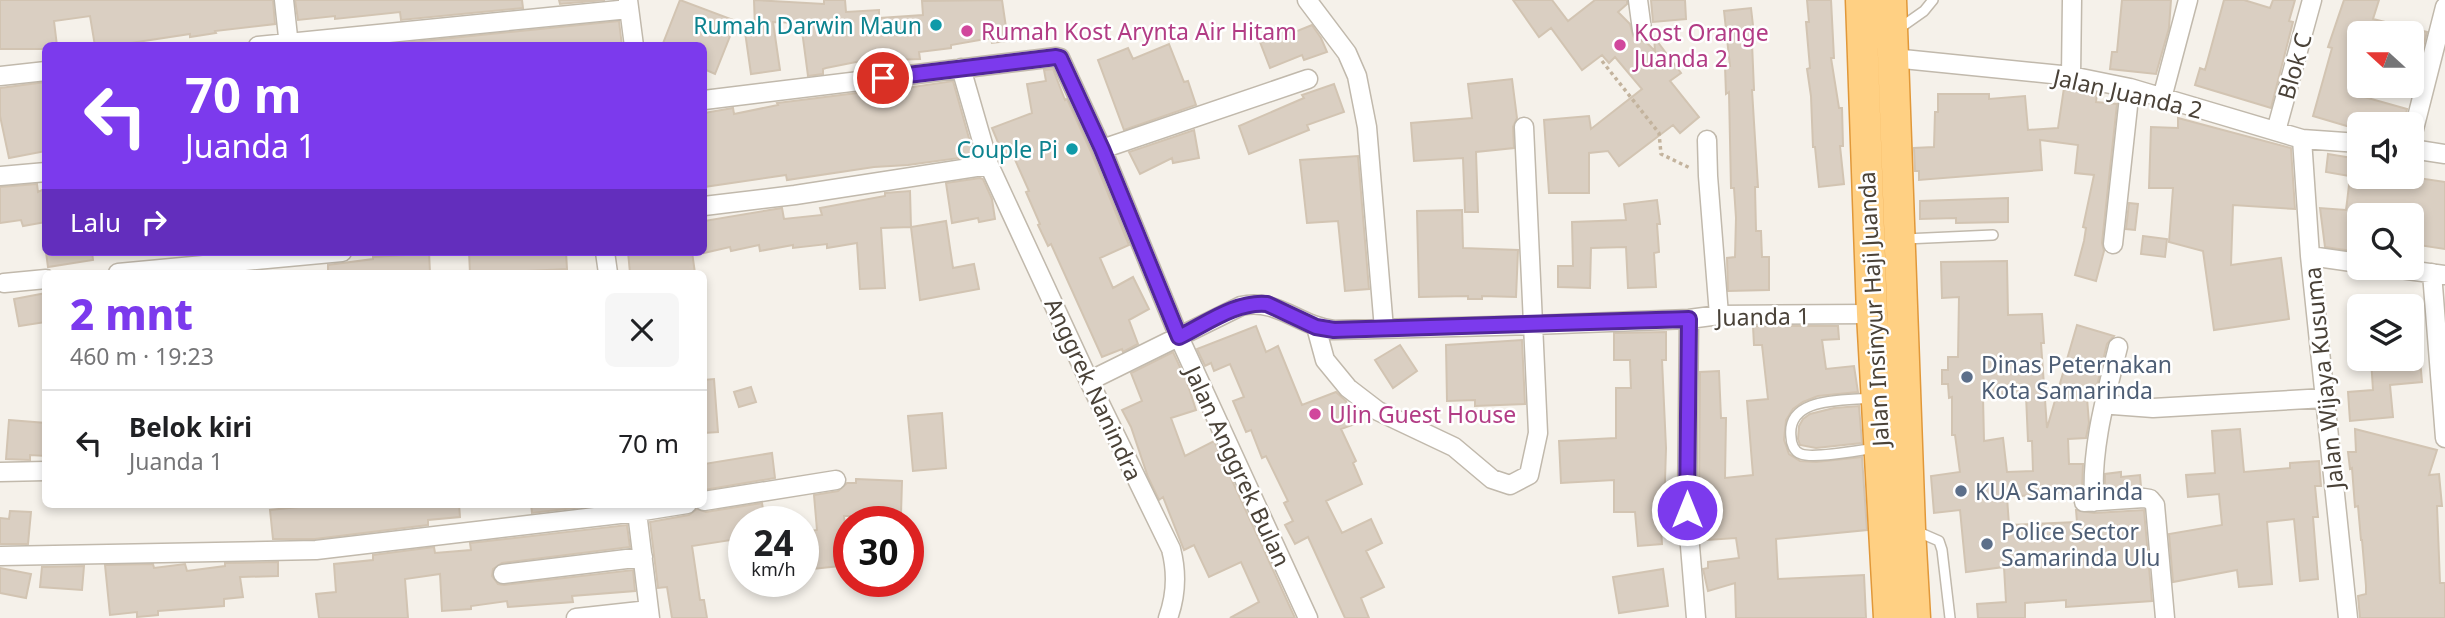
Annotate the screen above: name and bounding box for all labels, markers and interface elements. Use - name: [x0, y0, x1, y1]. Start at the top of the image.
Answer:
- place label: Rumah Darwin Maun: [693, 9, 922, 41]
- place label: Rumah Kost Arynta Air Hitam: [981, 15, 1297, 47]
- place label: Kost Orange Juanda 2: [1632, 16, 1769, 74]
- marker: Rumah Darwin Maun: [928, 17, 944, 33]
- north arrow: [2347, 21, 2424, 98]
- map controls: [2347, 21, 2424, 371]
- marker: Rumah Kost Arynta Air Hitam: [959, 23, 975, 39]
- street label: Blok C: [2269, 29, 2319, 103]
- marker: Kost Orange Juanda 2: [1612, 37, 1628, 53]
- pin: [853, 48, 913, 108]
- icon: arrive: [864, 59, 902, 97]
- street label: Jalan Juanda 2: [2048, 60, 2206, 126]
- text: 70 m: [185, 61, 302, 127]
- icon: left: [70, 70, 161, 161]
- button: sound: [2347, 112, 2424, 189]
- text: Juanda 1: [185, 124, 316, 167]
- place label: Couple Pi: [956, 133, 1058, 165]
- marker: Couple Pi: [1064, 141, 1080, 157]
- street label: Jalan Insinyur Haji Juanda: [1850, 171, 1896, 449]
- icon: right: [135, 203, 173, 241]
- button: search: [2347, 203, 2424, 280]
- text: Lalu: [70, 204, 121, 240]
- street label: Jalan Wijaya Kusuma: [2295, 265, 2351, 493]
- text: 2 mnt: [70, 285, 193, 342]
- street label: Anggrek Nanindra: [1038, 292, 1150, 486]
- button: close: [605, 293, 679, 367]
- button: layers: [2347, 294, 2424, 371]
- street label: Juanda 1: [1714, 299, 1810, 333]
- text: 460 m · 19:23: [70, 340, 214, 372]
- place label: Dinas Peternakan Kota Samarinda: [1981, 348, 2172, 406]
- street label: Jalan Anggrek Bulan: [1177, 359, 1299, 572]
- marker: Dinas Peternakan Kota Samarinda: [1959, 369, 1975, 385]
- place label: Ulin Guest House: [1329, 398, 1516, 430]
- marker: Ulin Guest House: [1307, 406, 1323, 422]
- text: Belok kiri: [129, 409, 252, 445]
- icon: left: [70, 424, 108, 462]
- text: 70 m: [618, 425, 679, 461]
- text: Juanda 1: [129, 445, 223, 477]
- position arrow: [1650, 473, 1724, 547]
- place label: KUA Samarinda: [1975, 475, 2143, 507]
- marker: KUA Samarinda: [1953, 483, 1969, 499]
- speed limit sign: 30: [833, 506, 924, 597]
- place label: Police Sector Samarinda Ulu: [2001, 515, 2161, 573]
- text: 24: [753, 519, 794, 566]
- marker: Police Sector Samarinda Ulu: [1979, 536, 1995, 552]
- text: km/h: [751, 557, 796, 581]

